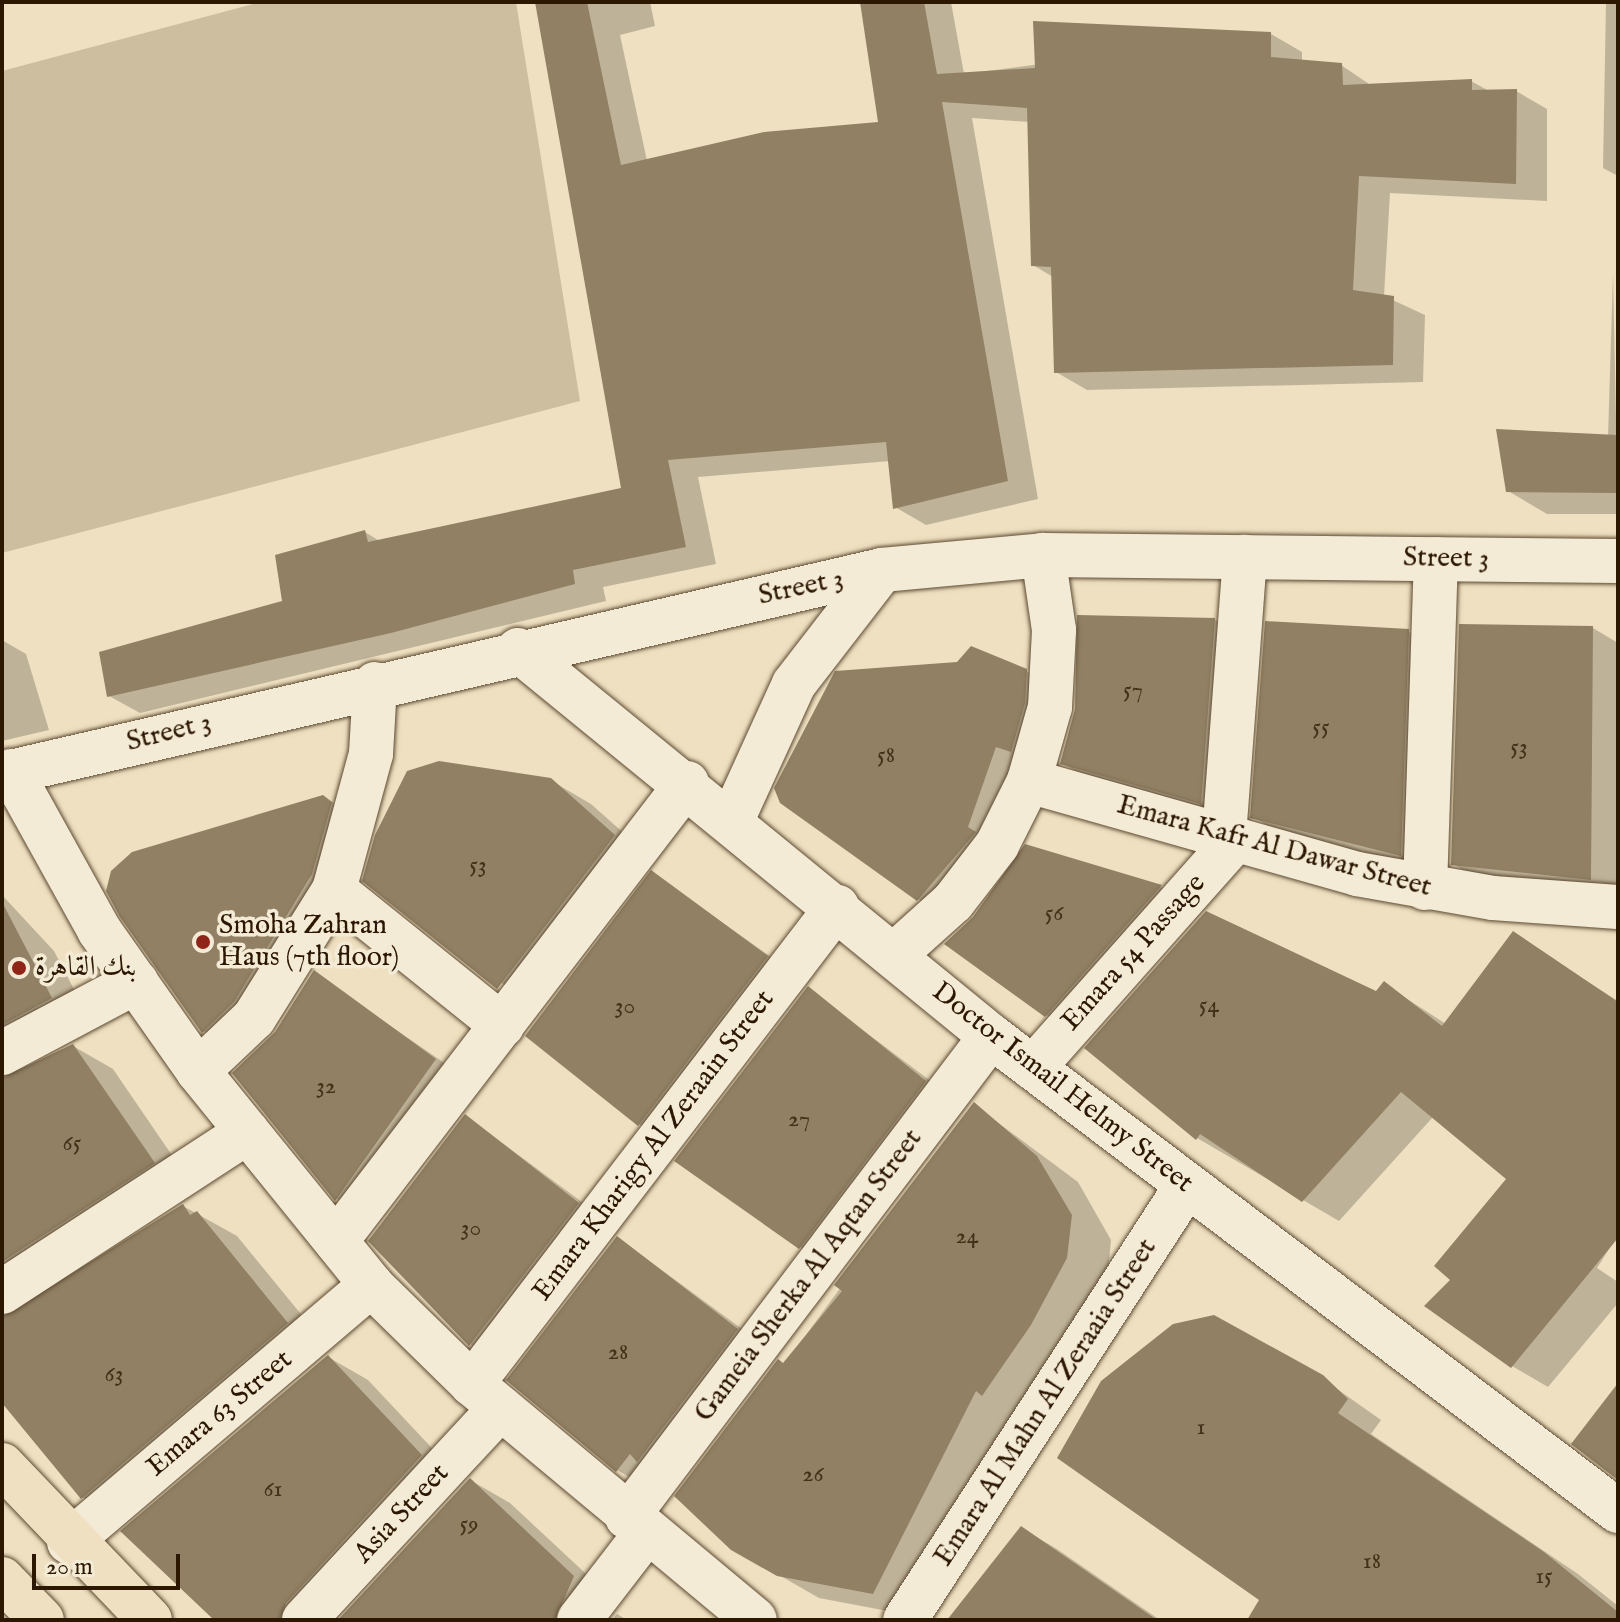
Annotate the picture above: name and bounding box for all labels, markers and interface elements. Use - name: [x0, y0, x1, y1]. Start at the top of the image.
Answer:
- street label: Street 3: [1403, 541, 1489, 577]
- street label: Street 3: [755, 563, 847, 613]
- house number: 57: [1123, 677, 1143, 705]
- street label: Street 3: [123, 706, 215, 760]
- house number: 55: [1312, 714, 1330, 742]
- house number: 53: [1510, 734, 1528, 762]
- house number: 58: [877, 742, 895, 770]
- street label: Emara Kafr Al Dawar Street: [1113, 789, 1435, 905]
- house number: 53: [469, 852, 487, 880]
- street label: Emara 54 Passage: [1055, 868, 1213, 1038]
- house number: 56: [1045, 900, 1063, 928]
- place label: Smoha Zahran Haus (7th floor): [219, 909, 399, 975]
- marker: Smoha Zahran Haus (7th floor): [194, 933, 212, 951]
- place label: بنك القاهرة: [35, 951, 136, 985]
- marker: بنك القاهرة: [10, 959, 28, 977]
- street label: Doctor Ismail Helmy Street: [925, 975, 1199, 1201]
- street label: Emara Kharigy Al Zeraain Street: [526, 984, 782, 1308]
- house number: 54: [1199, 992, 1219, 1020]
- house number: 30: [615, 993, 635, 1021]
- house number: 32: [316, 1073, 336, 1101]
- house number: 27: [788, 1106, 810, 1134]
- street label: Gameia Sherka Al Aqtan Street: [688, 1123, 930, 1429]
- house number: 65: [63, 1130, 81, 1158]
- house number: 30: [461, 1215, 481, 1243]
- house number: 24: [955, 1223, 979, 1251]
- street label: Emara Al Mahn Al Zeraaia Street: [927, 1233, 1165, 1573]
- house number: 28: [608, 1339, 628, 1367]
- street label: Emara 63 Street: [140, 1343, 300, 1485]
- house number: 63: [104, 1361, 124, 1389]
- house number: 1: [1197, 1414, 1205, 1442]
- street label: Asia Street: [347, 1457, 457, 1571]
- house number: 26: [802, 1461, 824, 1489]
- house number: 61: [264, 1476, 282, 1504]
- house number: 59: [459, 1511, 479, 1539]
- scale bar: [36, 1538, 184, 1588]
- house number: 18: [1363, 1548, 1381, 1576]
- text: 20 m: [46, 1552, 93, 1583]
- house number: 15: [1535, 1563, 1553, 1591]

